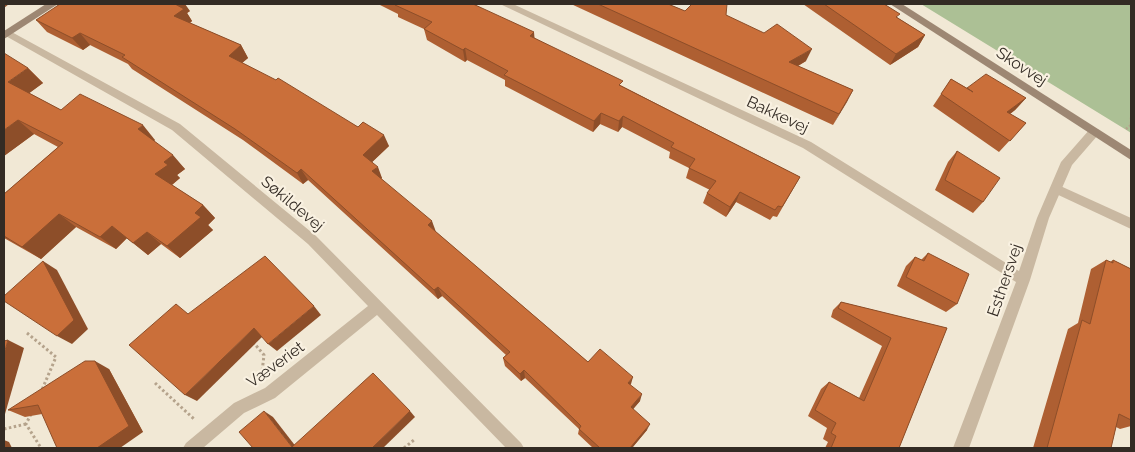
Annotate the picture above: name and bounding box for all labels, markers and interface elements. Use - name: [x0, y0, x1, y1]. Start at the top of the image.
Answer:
- street label: Skovvej: [993, 43, 1051, 90]
- street label: Bakkevej: [744, 92, 812, 137]
- street label: Søkildevej: [257, 172, 328, 235]
- street label: Esthersvej: [983, 241, 1026, 319]
- street label: Væveriet: [243, 337, 308, 392]

